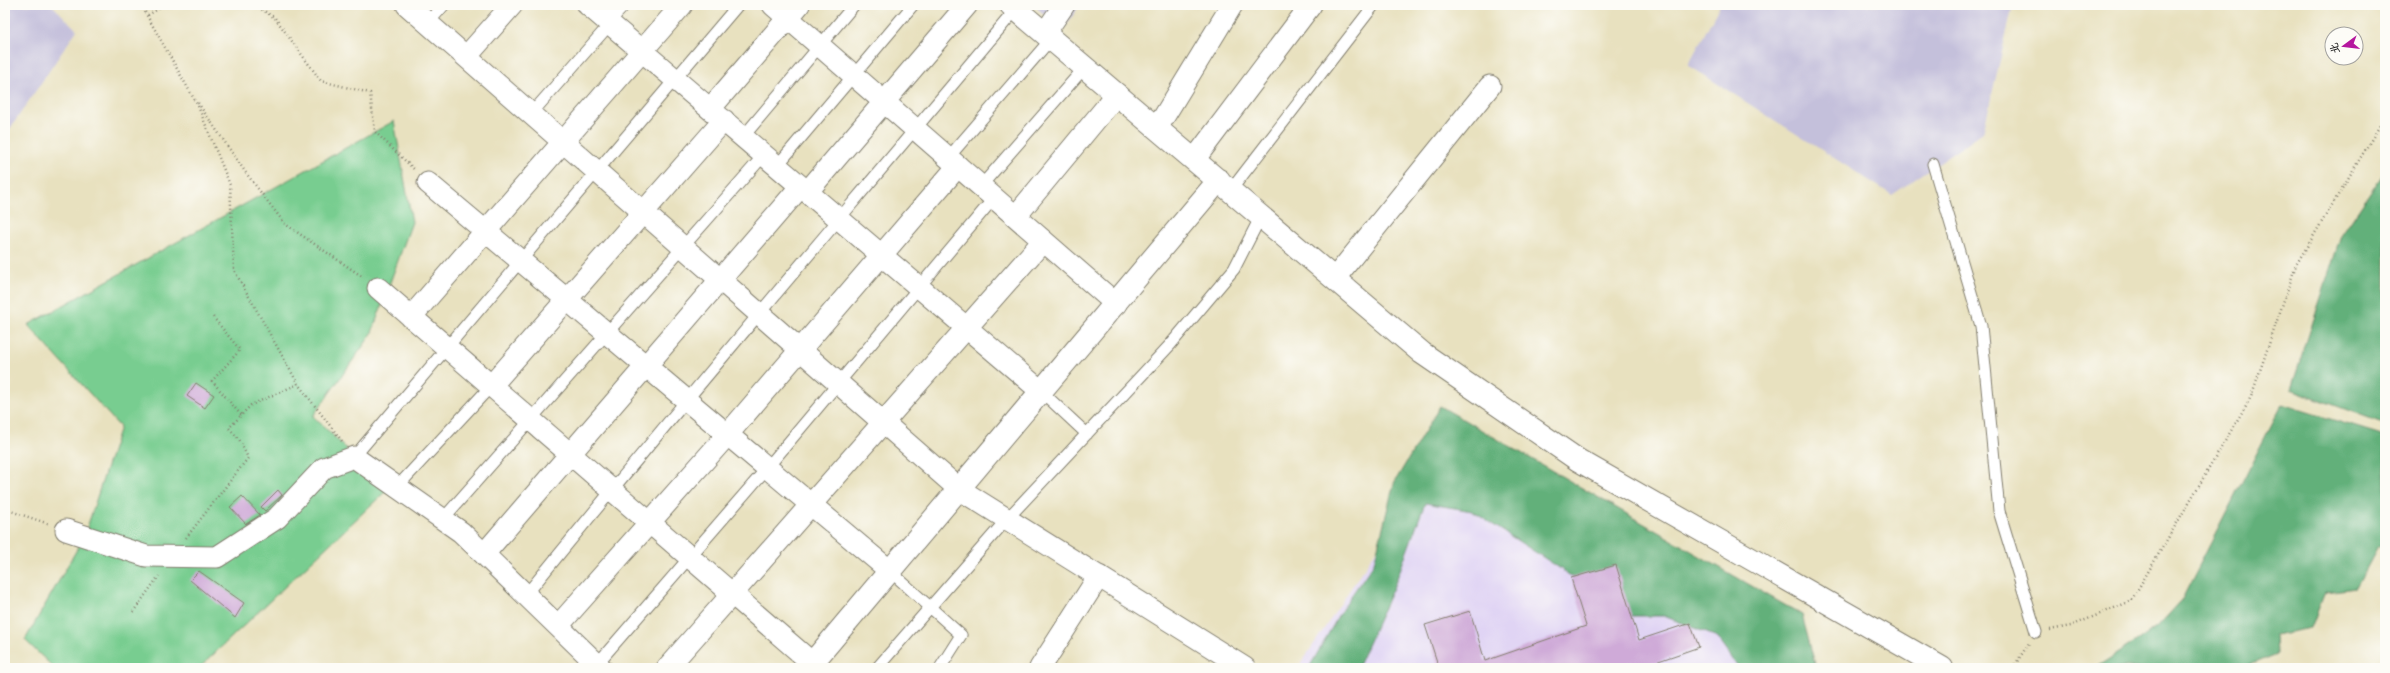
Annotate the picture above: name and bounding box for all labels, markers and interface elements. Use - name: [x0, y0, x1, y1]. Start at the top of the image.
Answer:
- north arrow: [2324, 26, 2364, 66]
- text: 北: [2326, 41, 2343, 56]

